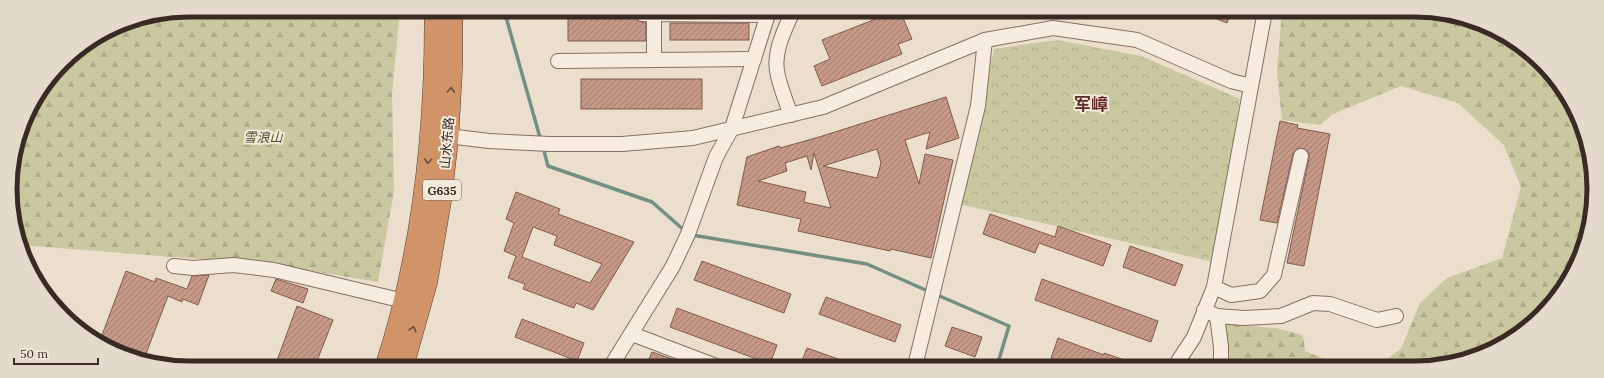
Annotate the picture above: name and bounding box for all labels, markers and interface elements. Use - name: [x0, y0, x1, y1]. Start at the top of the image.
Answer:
- one-way arrow: [446, 87, 455, 93]
- district label: 军嶂: [1074, 93, 1108, 115]
- street label: 山水东路: [436, 116, 458, 170]
- park label: 雪浪山: [243, 129, 283, 146]
- one-way arrow: [424, 158, 433, 164]
- road number: G635: [423, 180, 461, 200]
- one-way arrow: [408, 326, 417, 333]
- scale bar: [14, 340, 98, 366]
- text: 50 m: [20, 346, 48, 361]

